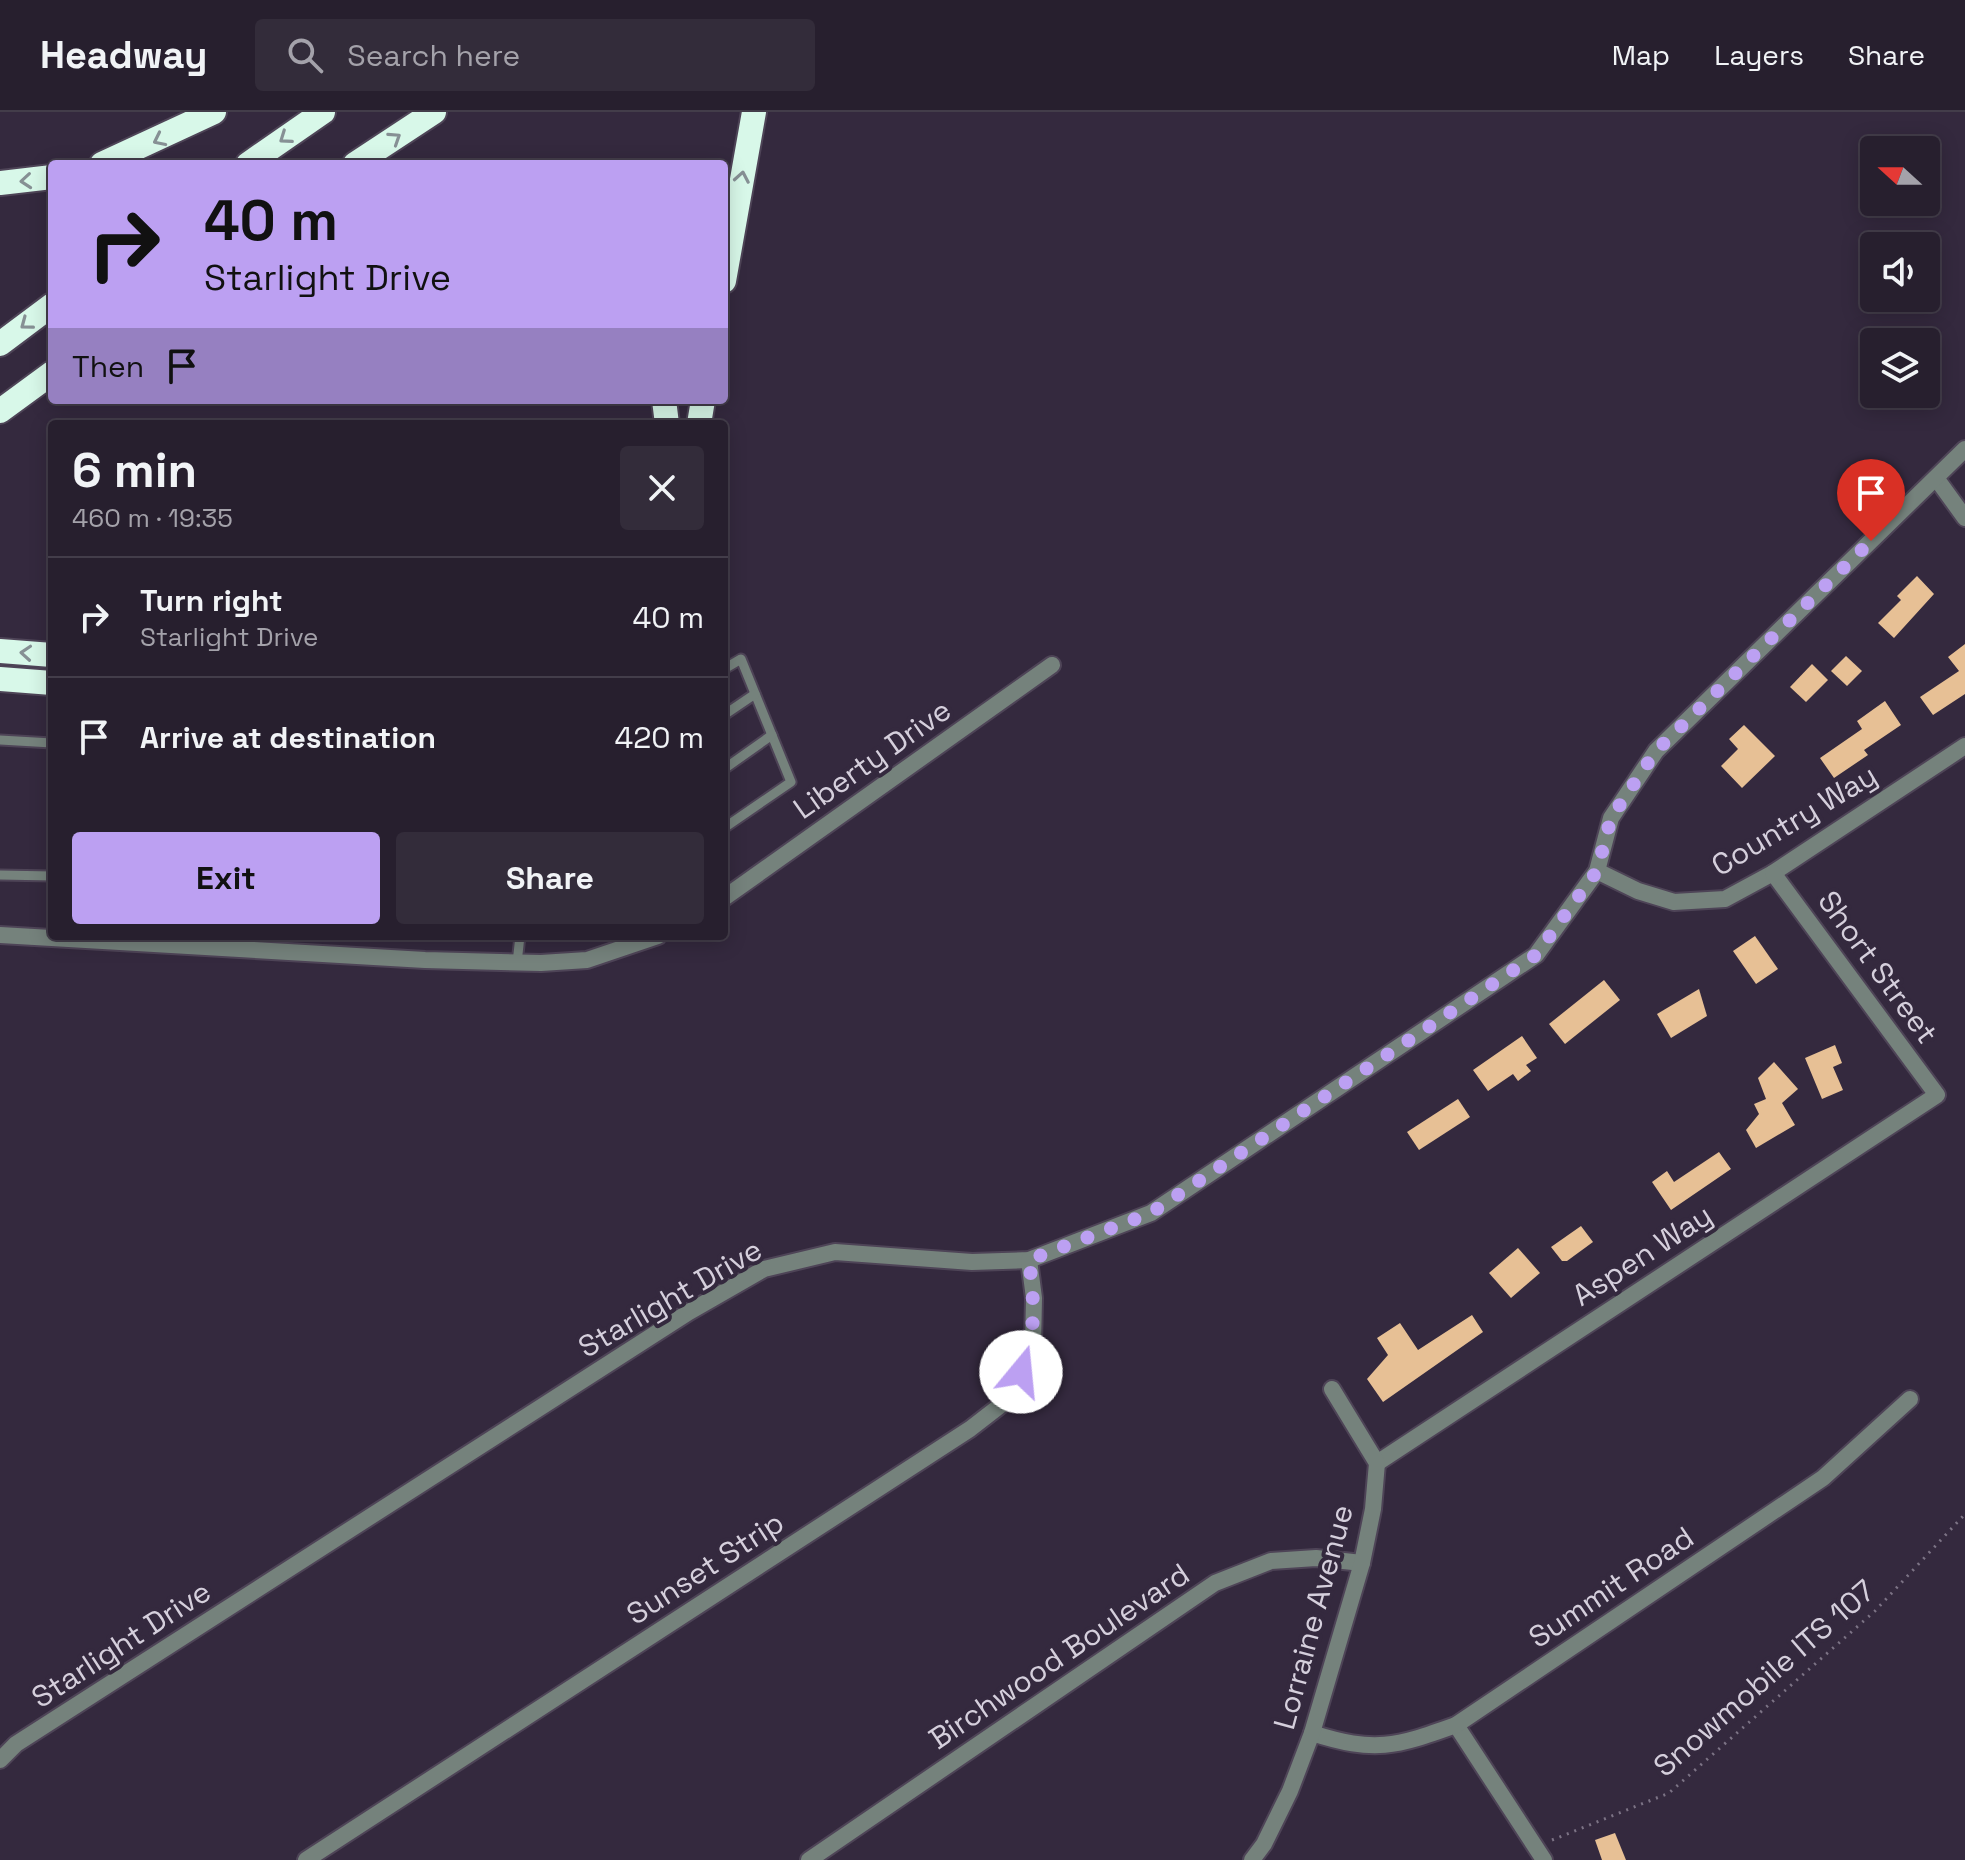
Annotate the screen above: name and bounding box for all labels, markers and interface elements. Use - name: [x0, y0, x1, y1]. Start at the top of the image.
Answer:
- search box: [255, 19, 815, 91]
- text: Headway: [40, 31, 207, 79]
- icon: search: [283, 33, 327, 77]
- text: Search here: [347, 36, 520, 75]
- text: Map: [1612, 37, 1670, 73]
- text: Layers: [1714, 37, 1804, 73]
- text: Share: [1848, 37, 1925, 73]
- one-way arrow: [280, 128, 294, 143]
- one-way arrow: [153, 130, 168, 146]
- one-way arrow: [386, 133, 401, 148]
- north arrow: [1860, 136, 1940, 216]
- map controls: [1860, 136, 1940, 408]
- one-way arrow: [733, 170, 750, 183]
- one-way arrow: [19, 172, 32, 189]
- text: 40 m: [204, 185, 338, 256]
- icon: right: [72, 192, 176, 296]
- button: sound: [1860, 232, 1940, 312]
- text: Starlight Drive: [204, 255, 451, 301]
- one-way arrow: [20, 315, 35, 329]
- button: layers: [1860, 328, 1940, 408]
- icon: arrive: [160, 344, 204, 388]
- text: Then: [72, 347, 144, 386]
- text: 6 min: [72, 440, 197, 501]
- button: close: [620, 446, 704, 530]
- pin: [1837, 459, 1905, 541]
- icon: arrive: [1849, 471, 1893, 515]
- text: 460 m · 19:35: [72, 501, 233, 535]
- text: Turn right: [140, 581, 283, 620]
- icon: right: [72, 595, 116, 639]
- text: 40 m: [633, 598, 704, 637]
- text: Starlight Drive: [140, 620, 319, 654]
- one-way arrow: [19, 645, 32, 662]
- street label: Liberty Drive: [786, 690, 958, 828]
- icon: arrive: [72, 715, 116, 759]
- text: Arrive at destination: [140, 718, 436, 757]
- text: 420 m: [614, 718, 704, 757]
- street label: Country Way: [1704, 755, 1884, 885]
- button: Exit: [72, 832, 380, 924]
- button: Share: [396, 832, 704, 924]
- street label: Short Street: [1809, 883, 1947, 1051]
- street label: Aspen Way: [1565, 1195, 1719, 1315]
- street label: Starlight Drive: [571, 1230, 769, 1366]
- position arrow: [979, 1330, 1063, 1414]
- street label: Lorraine Avenue: [1264, 1500, 1362, 1734]
- street label: Sunset Strip: [619, 1503, 791, 1633]
- street label: Summit Road: [1521, 1517, 1701, 1657]
- street label: Birchwood Boulevard: [921, 1554, 1197, 1758]
- street label: Snowmobile ITS 107: [1645, 1571, 1883, 1785]
- street label: Starlight Drive: [24, 1572, 218, 1716]

